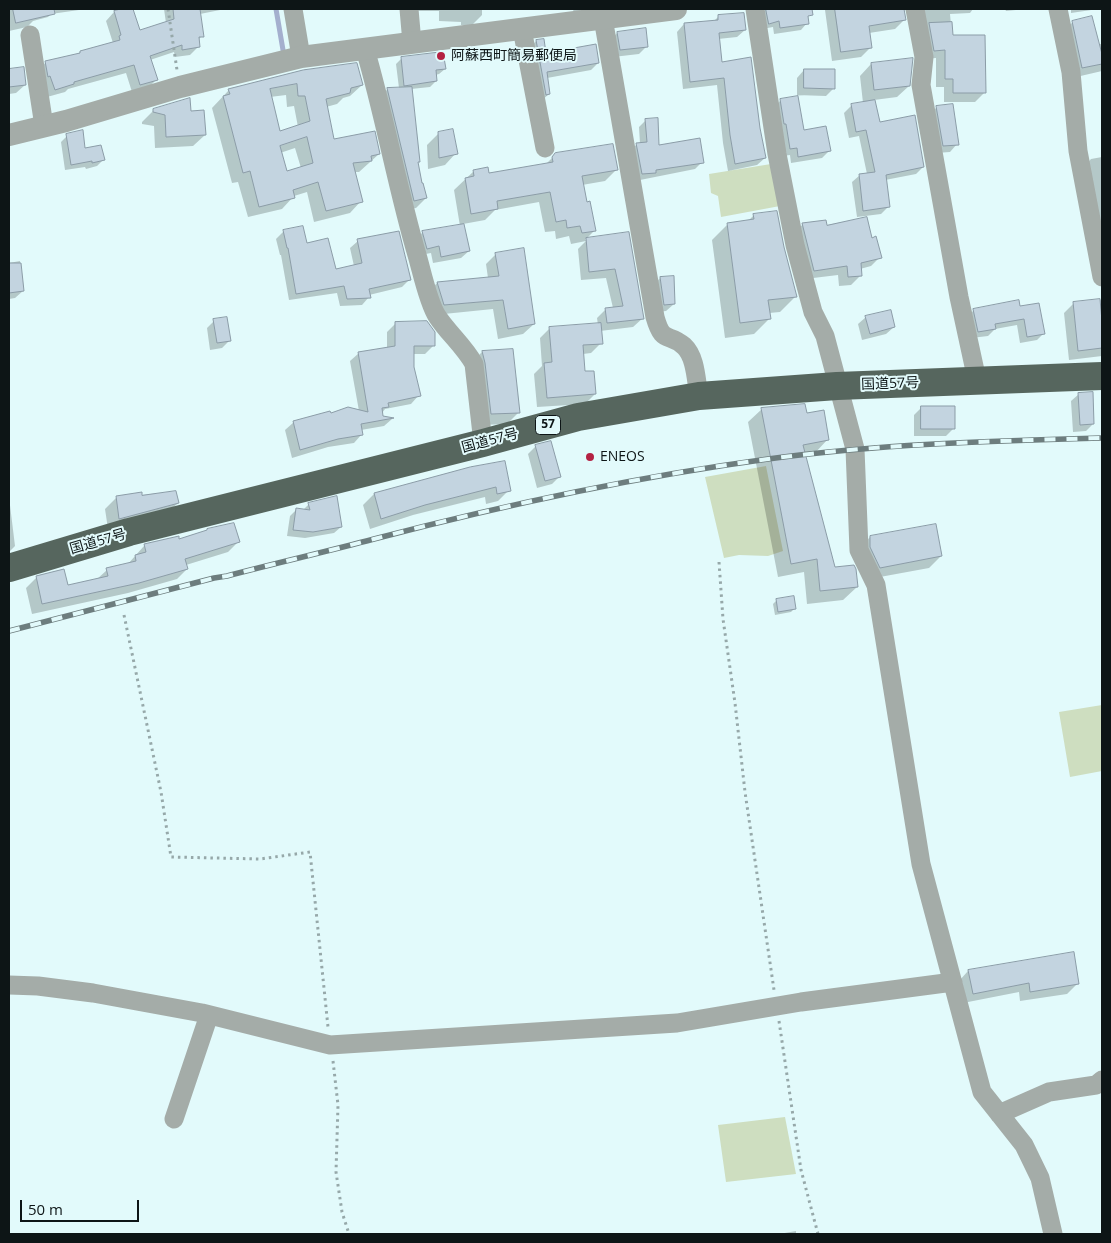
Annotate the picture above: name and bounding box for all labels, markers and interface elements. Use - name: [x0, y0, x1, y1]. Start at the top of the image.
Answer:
- place label: 阿蘇西町簡易郵便局: [451, 48, 577, 64]
- marker: 阿蘇西町簡易郵便局: [435, 50, 447, 62]
- street label: 国道57号: [861, 375, 919, 393]
- road number: 57: [536, 416, 560, 434]
- street label: 国道57号: [460, 425, 520, 457]
- place label: ENEOS: [600, 449, 645, 465]
- marker: ENEOS: [584, 451, 596, 463]
- street label: 国道57号: [68, 526, 128, 558]
- scale bar: [22, 1190, 141, 1222]
- text: 50 m: [28, 1199, 63, 1219]

